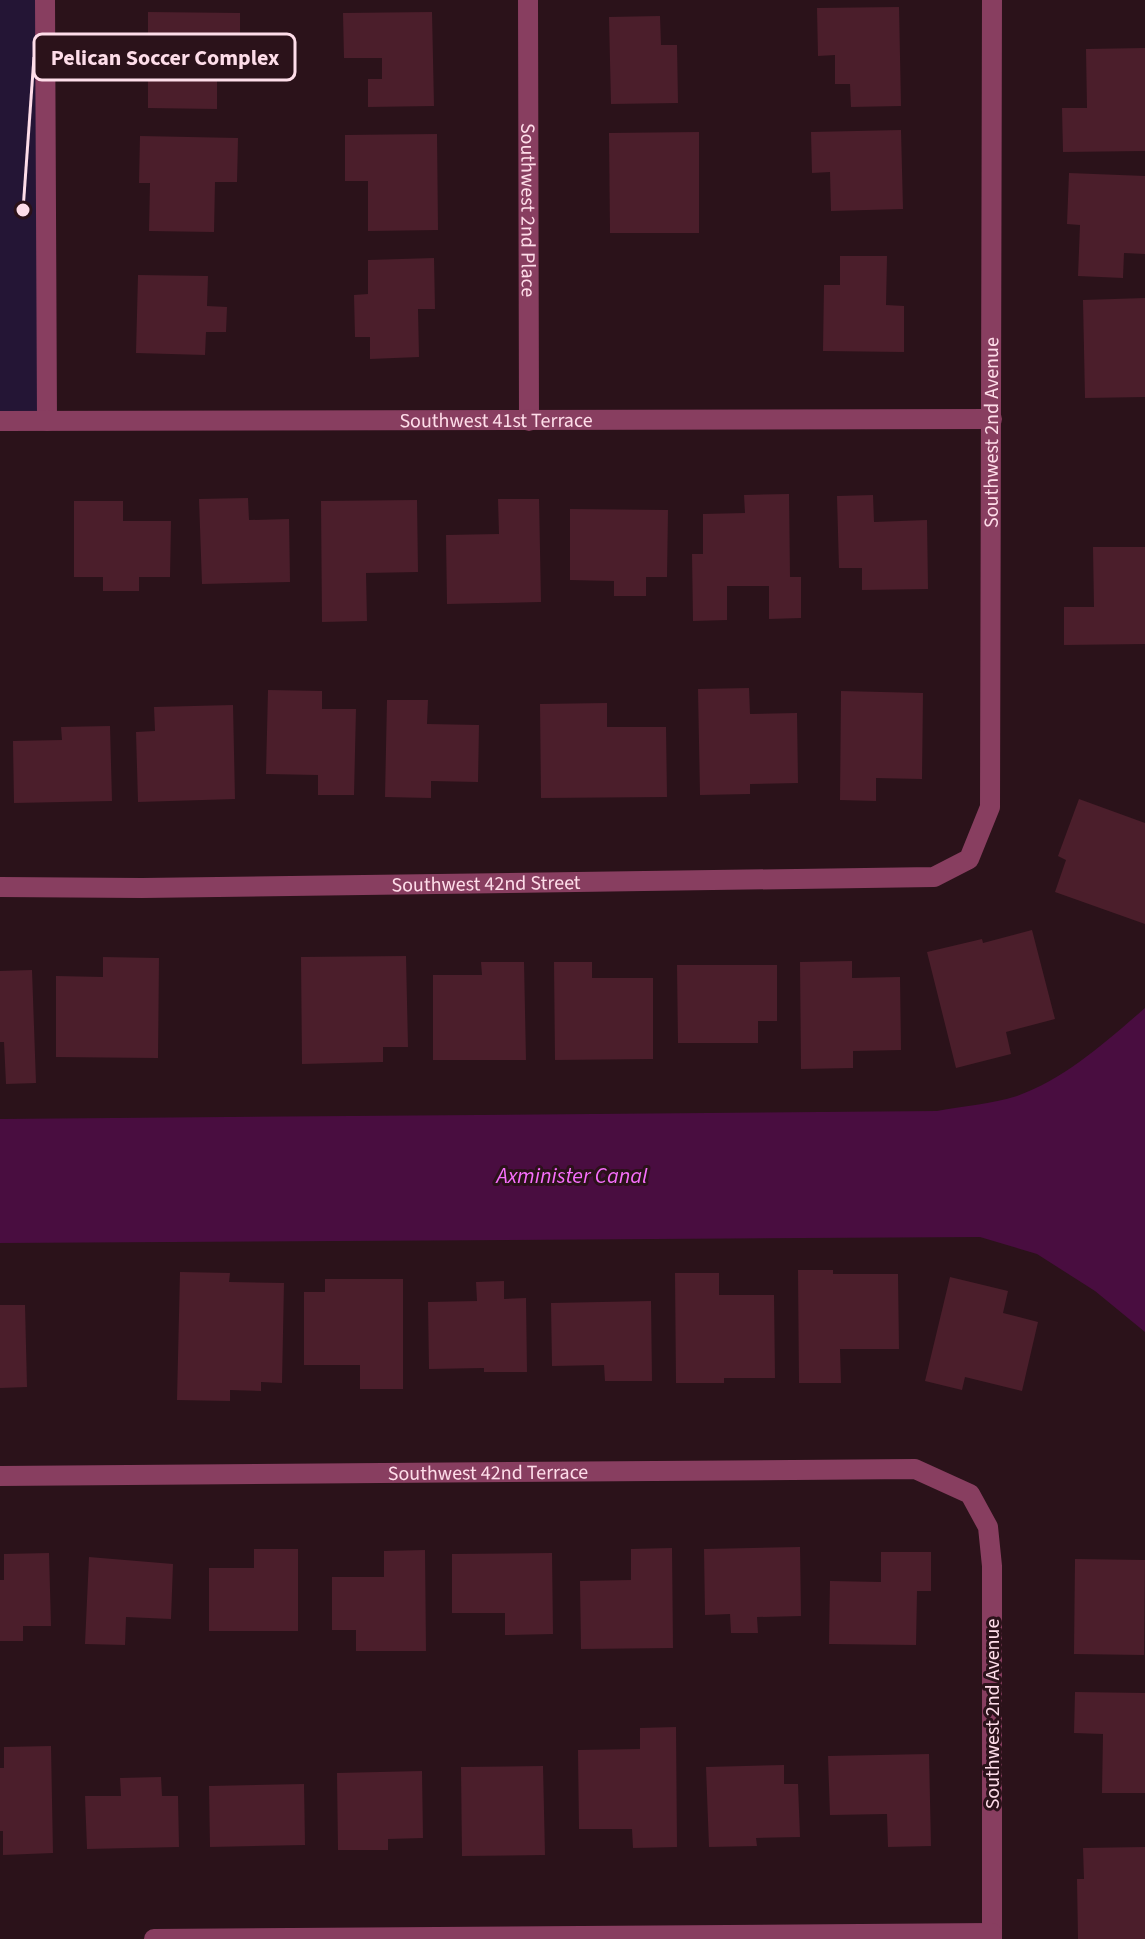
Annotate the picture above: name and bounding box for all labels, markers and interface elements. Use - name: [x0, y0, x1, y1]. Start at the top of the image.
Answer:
- callout: Pelican Soccer Complex: [34, 34, 295, 80]
- text: Pelican Soccer Complex: [51, 42, 279, 74]
- street label: Southwest 2nd Place: [513, 123, 542, 297]
- street label: Southwest 2nd Avenue: [978, 337, 1006, 528]
- street label: Southwest 41st Terrace: [399, 407, 593, 435]
- street label: Southwest 42nd Street: [391, 869, 581, 900]
- water label: Axminister Canal: [494, 1160, 648, 1192]
- street label: Southwest 42nd Terrace: [388, 1458, 588, 1488]
- street label: Southwest 2nd Avenue: [979, 1619, 1007, 1809]

